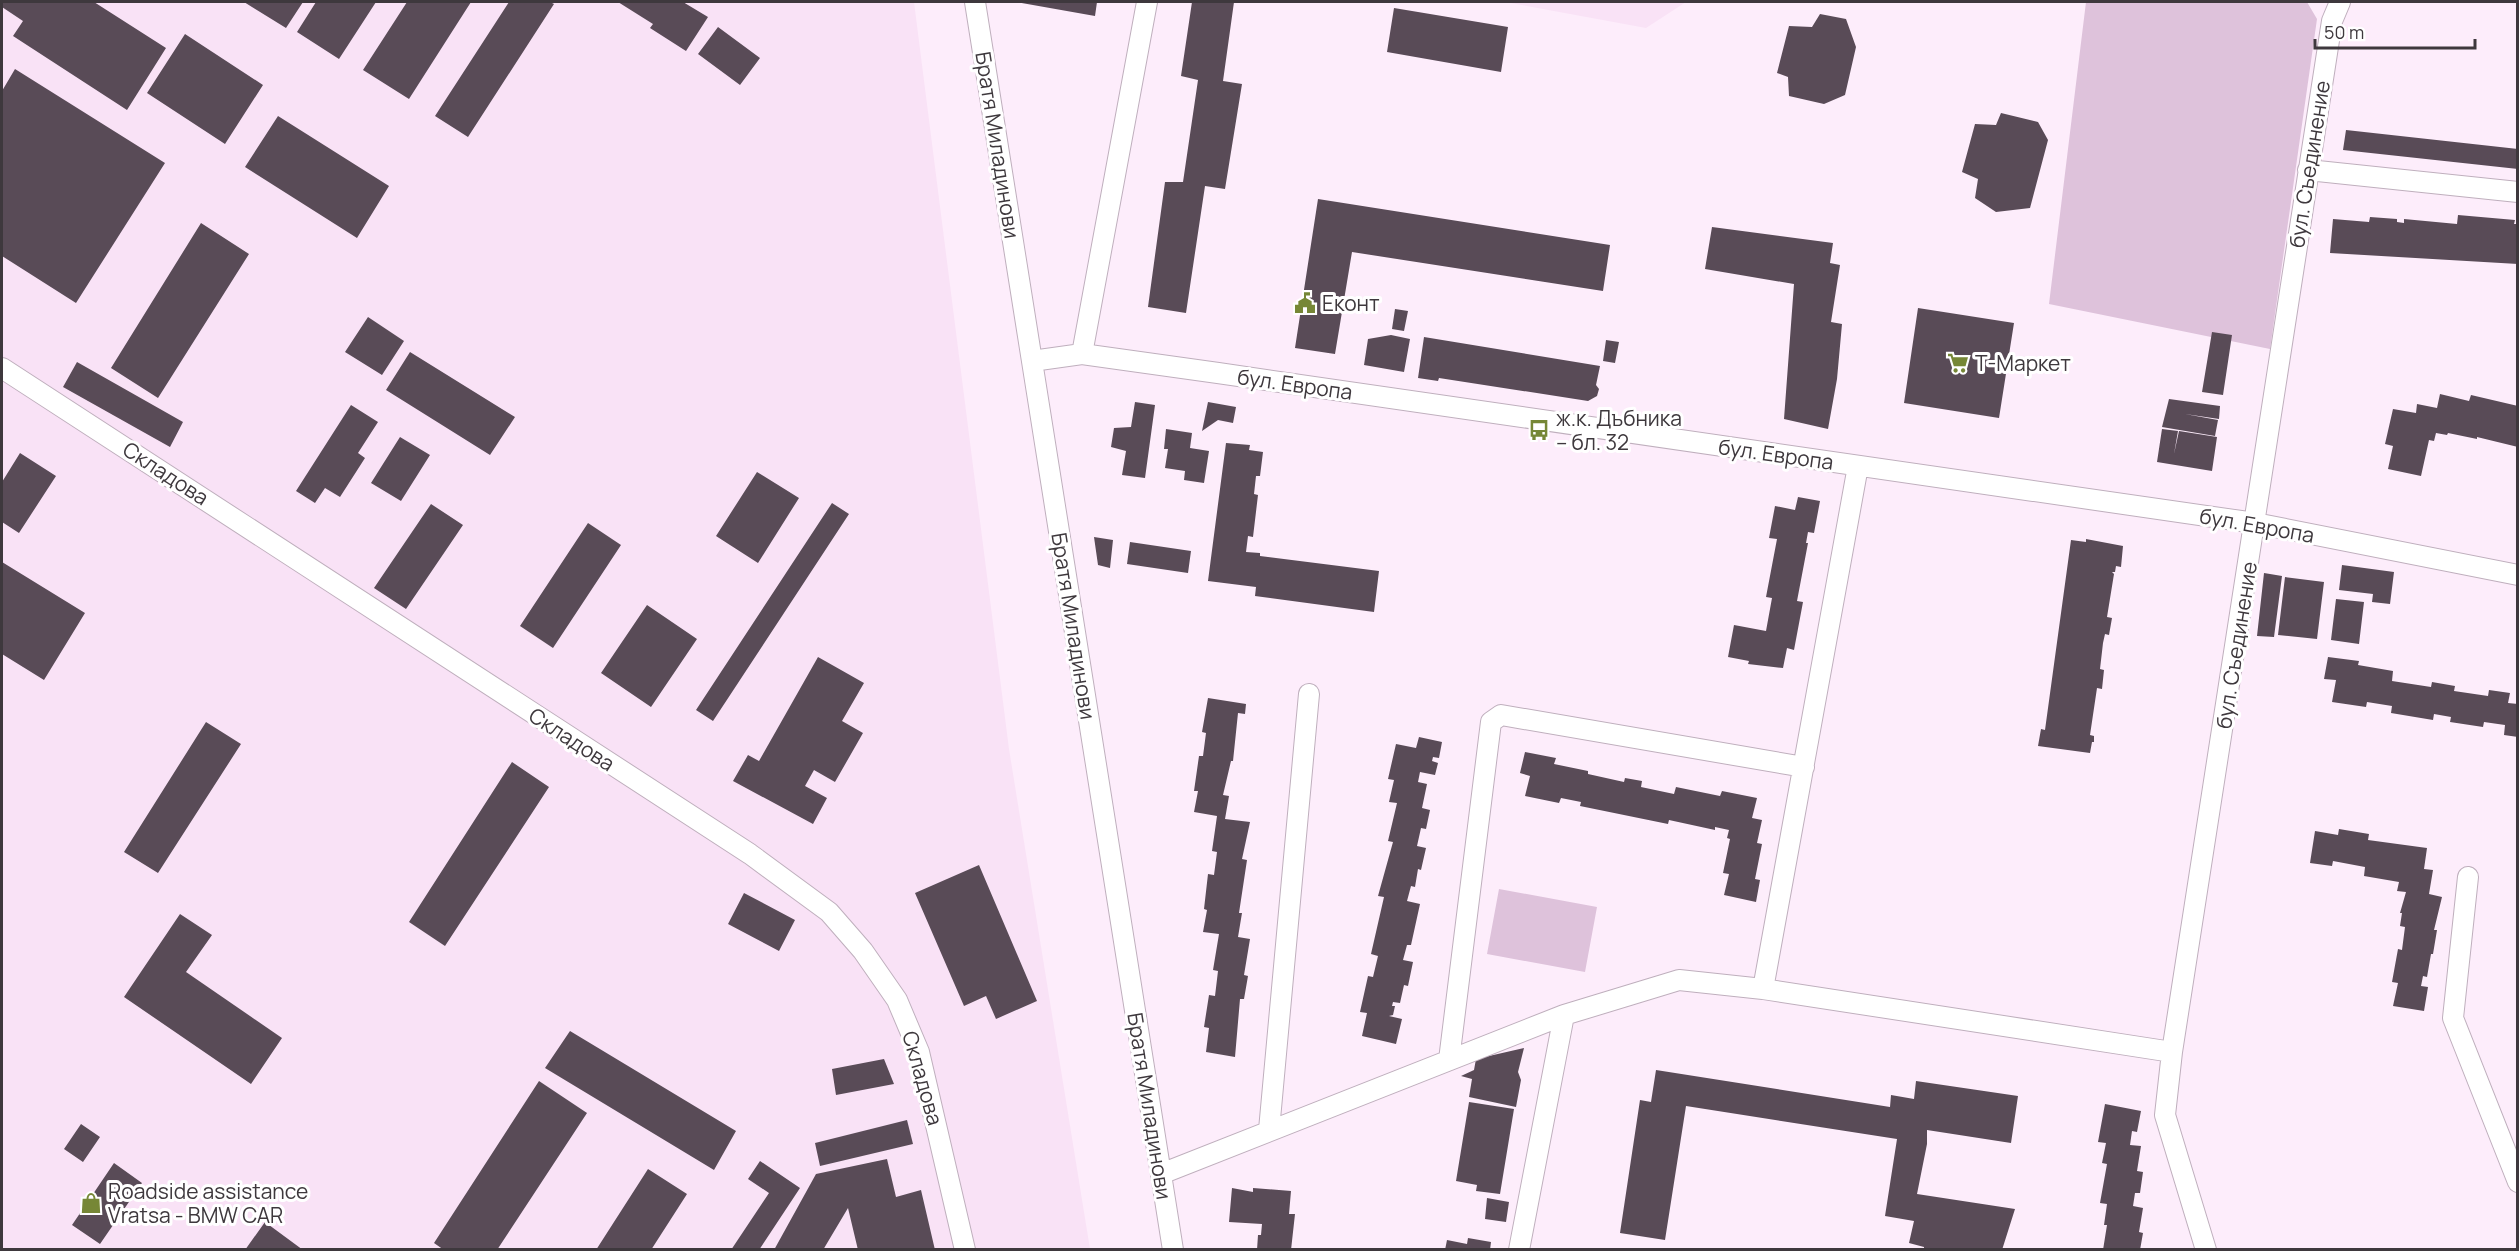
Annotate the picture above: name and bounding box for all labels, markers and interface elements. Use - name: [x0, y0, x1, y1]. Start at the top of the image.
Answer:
- scale bar: [2315, 12, 2476, 50]
- text: 50 m: [2324, 20, 2364, 44]
- street label: Братя Миладинови: [969, 50, 1027, 240]
- street label: бул. Съединение: [2282, 78, 2336, 250]
- place label: Еконт: [1322, 289, 1380, 317]
- public building icon: Еконт: [1293, 291, 1317, 315]
- place label: Т-Маркет: [1975, 349, 2071, 377]
- supermarket icon: Т-Маркет: [1946, 351, 1970, 375]
- street label: бул. Европа: [1236, 362, 1354, 406]
- place label: ж.к. Дъбника – бл. 32: [1556, 404, 1682, 456]
- bus stop icon: ж.к. Дъбника – бл. 32: [1527, 418, 1551, 442]
- street label: бул. Европа: [1717, 432, 1835, 476]
- street label: Складова: [118, 435, 214, 511]
- street label: бул. Европа: [2198, 501, 2316, 549]
- street label: Братя Миладинови: [1045, 531, 1103, 721]
- street label: бул. Съединение: [2209, 559, 2263, 731]
- street label: Складова: [524, 701, 620, 777]
- street label: Братя Миладинови: [1121, 1011, 1179, 1201]
- street label: Складова: [896, 1028, 950, 1128]
- place label: Roadside assistance Vratsa - BMW CAR: [108, 1177, 308, 1229]
- shop icon: Roadside assistance Vratsa - BMW CAR: [79, 1191, 103, 1215]

